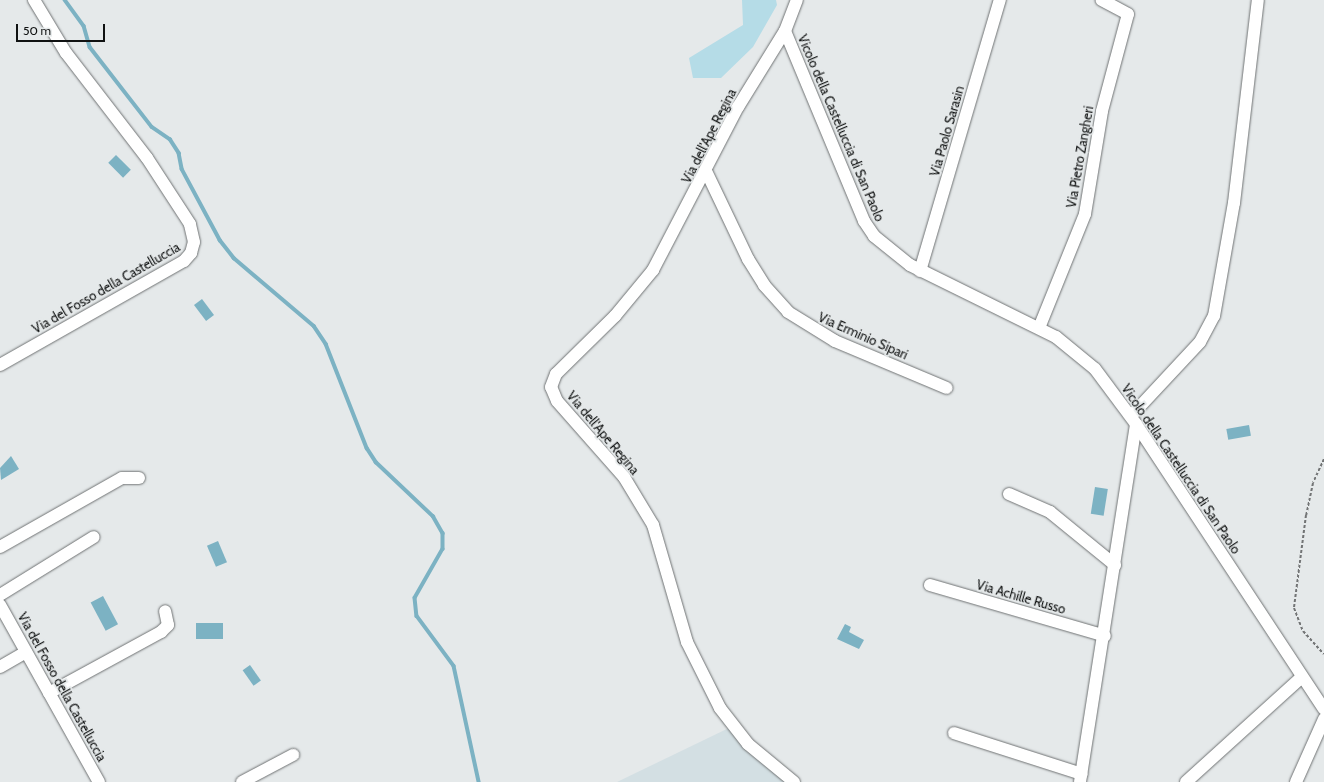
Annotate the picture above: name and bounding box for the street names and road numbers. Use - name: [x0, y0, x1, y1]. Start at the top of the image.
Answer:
- street label: Vicolo della Castelluccia di San Paolo: [794, 32, 888, 224]
- street label: Via Paolo Sarasin: [927, 84, 967, 178]
- street label: Via dell'Ape Regina: [678, 86, 740, 186]
- street label: Via Pietro Zangheri: [1063, 105, 1097, 209]
- street label: Via del Fosso della Castelluccia: [29, 239, 183, 337]
- street label: Via Erminio Sipari: [816, 309, 910, 363]
- street label: Vicolo della Castelluccia di San Paolo: [1118, 381, 1244, 557]
- street label: Via dell'Ape Regina: [564, 388, 642, 478]
- street label: Via Achille Russo: [975, 577, 1067, 617]
- street label: Via del Fosso della Castelluccia: [14, 610, 110, 764]

